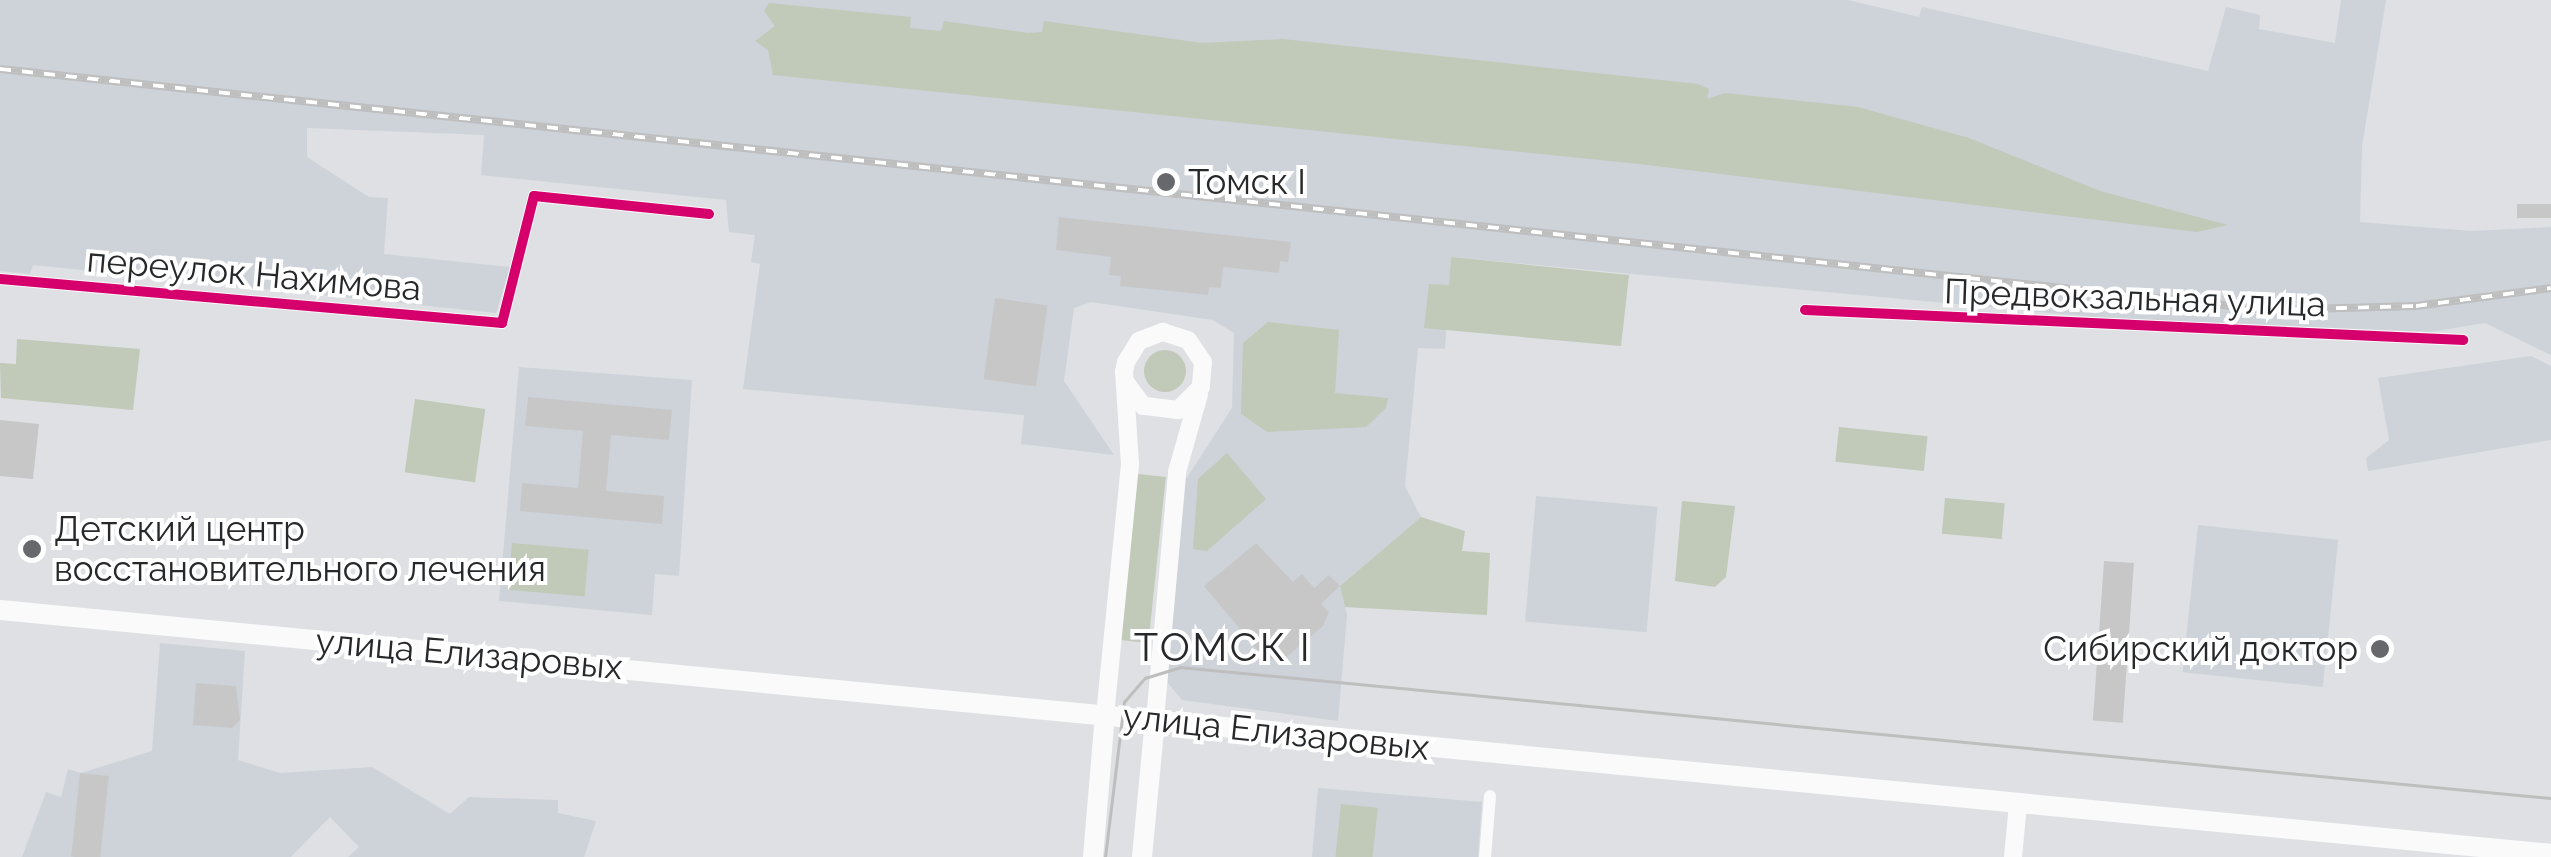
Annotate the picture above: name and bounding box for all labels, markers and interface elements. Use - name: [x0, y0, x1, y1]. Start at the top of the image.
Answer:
- place label: Томск I: [1188, 161, 1306, 203]
- marker: Томск I: [1153, 169, 1179, 195]
- street label: переулок Нахимова: [85, 238, 423, 310]
- street label: Предвокзальная улица: [1943, 270, 2327, 326]
- place label: Детский центр восстановительного лечения: [54, 508, 546, 590]
- marker: Детский центр восстановительного лечения: [19, 536, 45, 562]
- street label: улица Елизаровых: [314, 620, 624, 688]
- district label: ТОМСК I: [1134, 623, 1312, 671]
- place label: Сибирский доктор: [2043, 628, 2358, 670]
- marker: Сибирский доктор: [2367, 636, 2393, 662]
- street label: улица Елизаровых: [1121, 695, 1431, 769]

